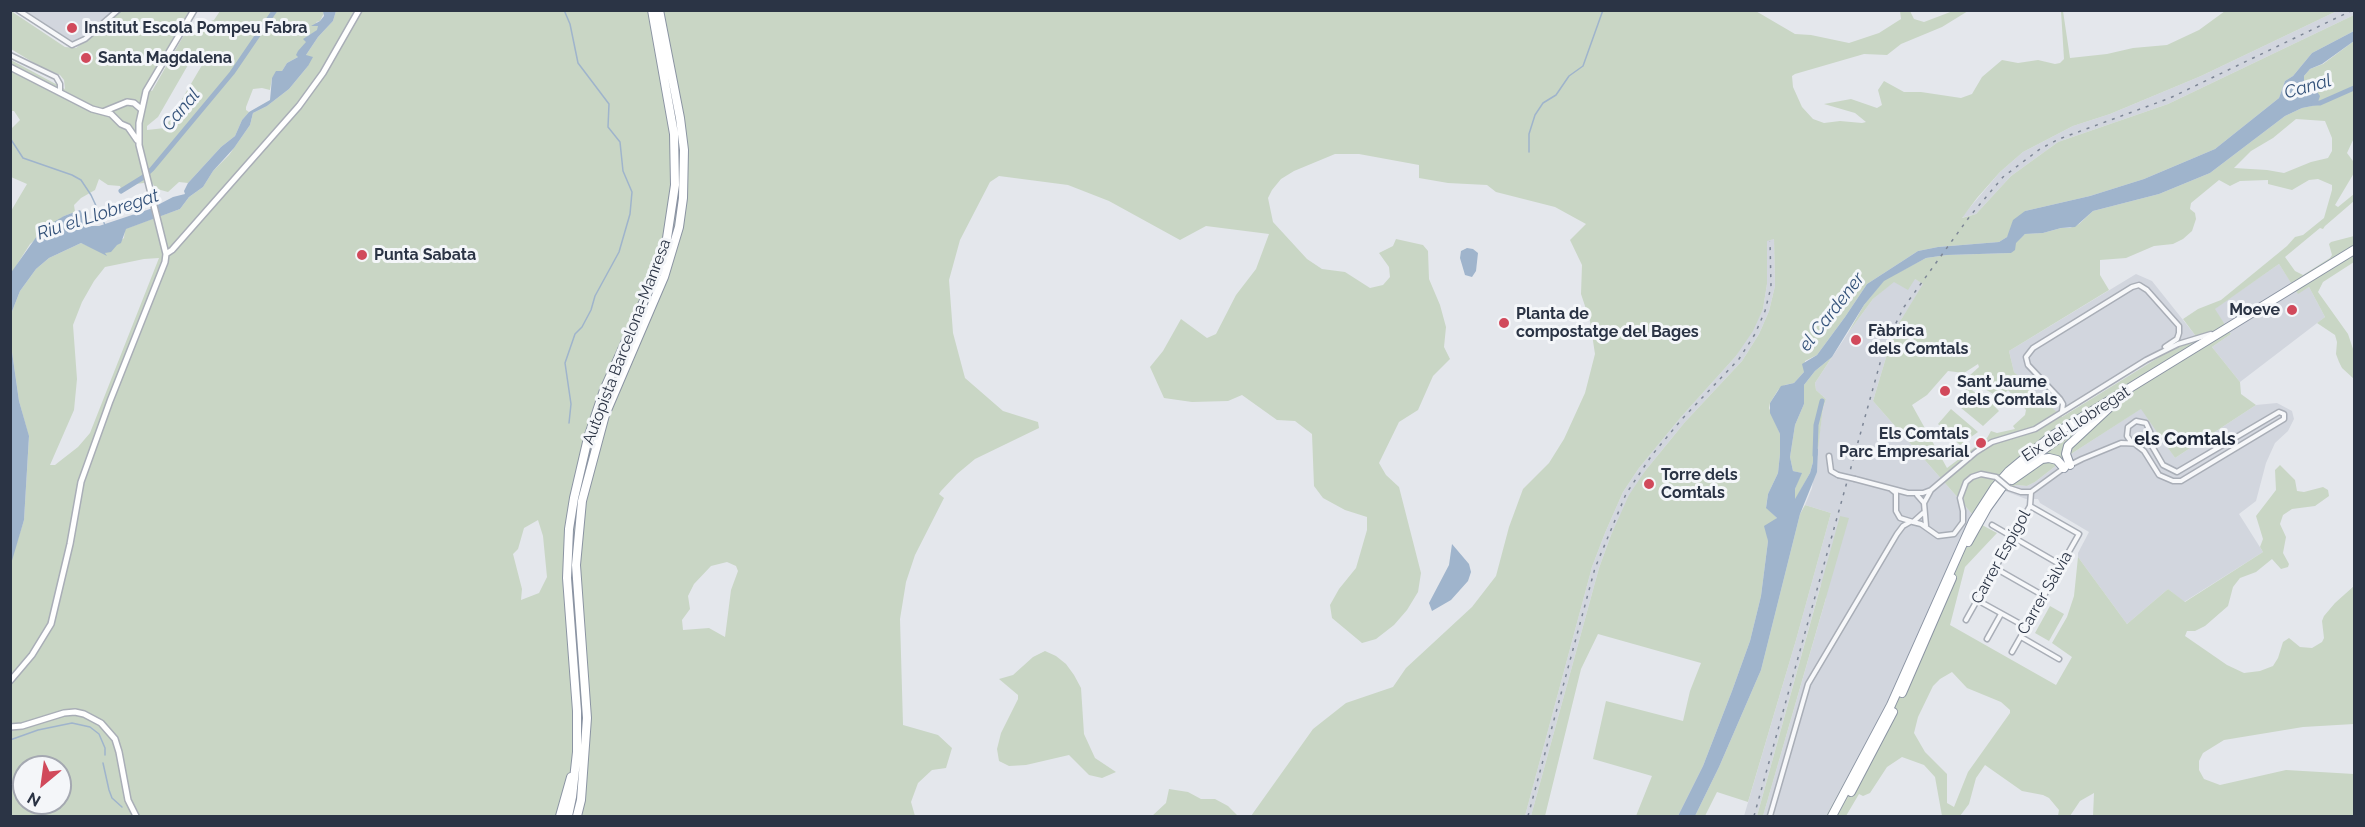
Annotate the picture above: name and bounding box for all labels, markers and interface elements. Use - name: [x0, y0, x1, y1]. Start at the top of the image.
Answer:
- place label: Institut Escola Pompeu Fabra: [84, 18, 308, 38]
- marker: Institut Escola Pompeu Fabra: [65, 21, 79, 35]
- place label: Santa Magdalena: [98, 48, 232, 68]
- marker: Santa Magdalena: [79, 51, 93, 65]
- water label: Canal: [2282, 70, 2334, 104]
- water label: Canal: [157, 85, 205, 135]
- water label: Riu el Llobregat: [34, 185, 162, 245]
- street label: Autopista Barcelona-Manresa: [579, 236, 675, 448]
- place label: Punta Sabata: [374, 245, 476, 265]
- marker: Punta Sabata: [355, 248, 369, 262]
- water label: el Cardener: [1795, 268, 1869, 356]
- place label: Moeve: [2229, 300, 2280, 320]
- marker: Moeve: [2285, 303, 2299, 317]
- place label: Planta de compostatge del Bages: [1516, 304, 1699, 342]
- marker: Planta de compostatge del Bages: [1497, 316, 1511, 330]
- place label: Fàbrica dels Comtals: [1868, 321, 1969, 359]
- marker: Fàbrica dels Comtals: [1849, 333, 1863, 347]
- place label: Sant Jaume dels Comtals: [1957, 372, 2058, 410]
- street label: Eix del Llobregat: [2018, 382, 2134, 466]
- marker: Sant Jaume dels Comtals: [1938, 384, 1952, 398]
- place label: Els Comtals Parc Empresarial: [1839, 424, 1969, 462]
- district label: els Comtals: [2134, 429, 2236, 451]
- marker: Els Comtals Parc Empresarial: [1974, 436, 1988, 450]
- place label: Torre dels Comtals: [1661, 465, 1738, 503]
- marker: Torre dels Comtals: [1642, 477, 1656, 491]
- street label: Carrer Espígol: [1967, 507, 2035, 607]
- street label: Carrer Sàlvia: [2013, 548, 2077, 638]
- north arrow: [12, 755, 72, 815]
- text: N: [24, 788, 44, 811]

